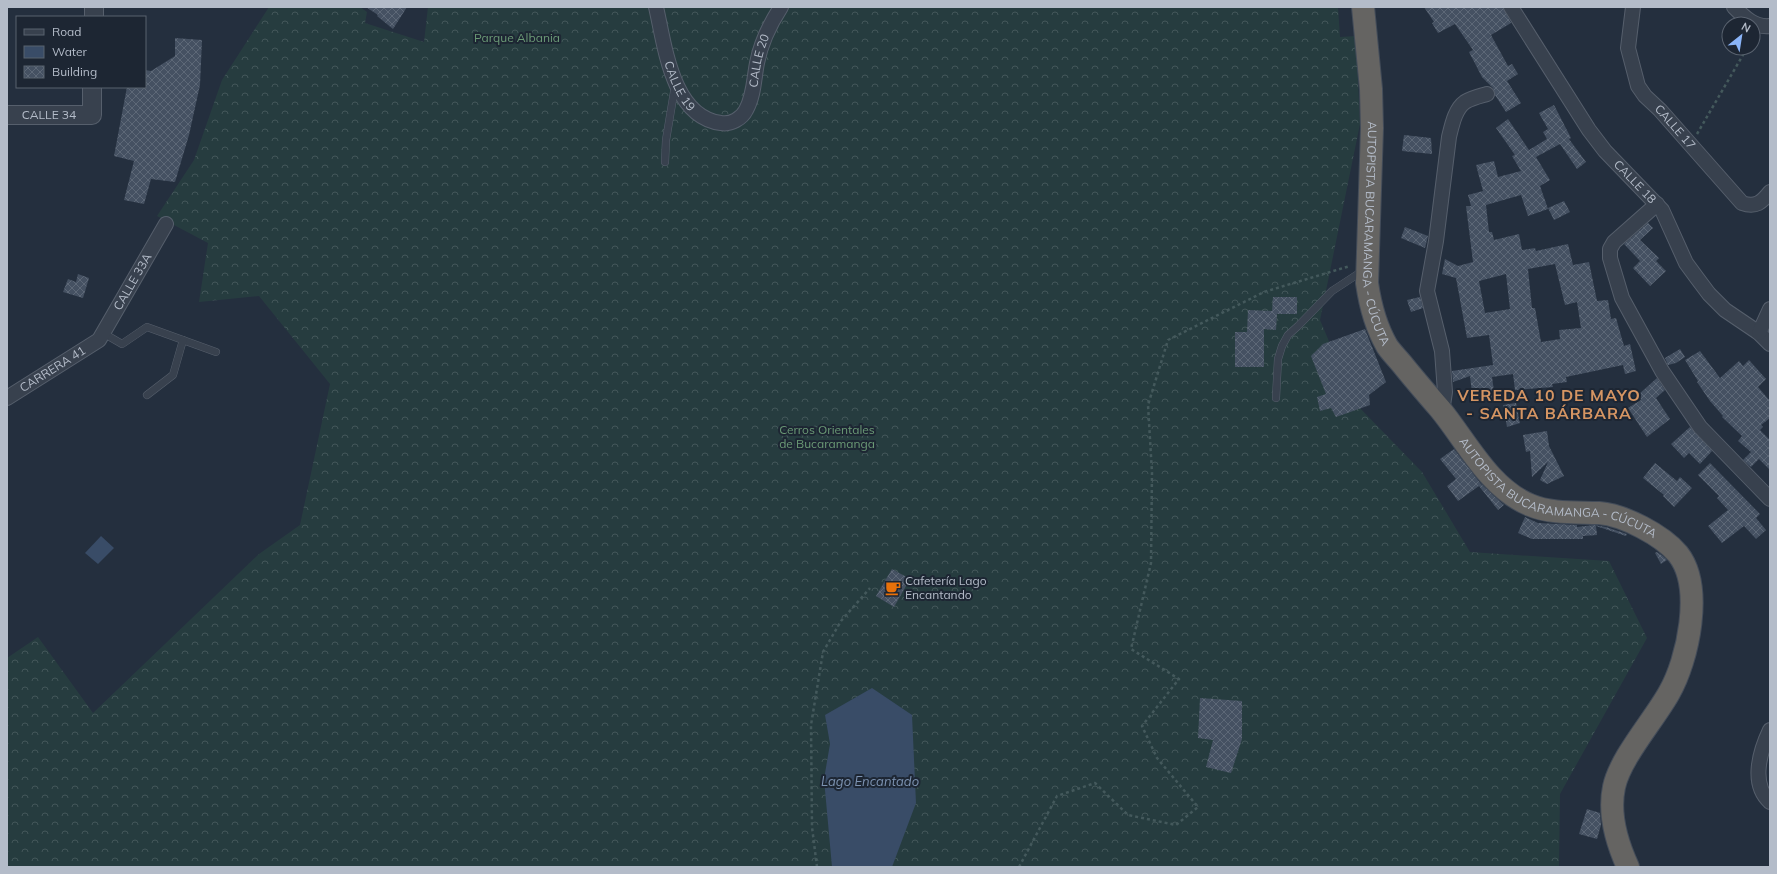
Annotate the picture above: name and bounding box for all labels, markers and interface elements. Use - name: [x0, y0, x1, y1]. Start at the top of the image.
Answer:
- legend: [16, 16, 146, 88]
- north arrow: [1721, 16, 1761, 56]
- text: N: [1739, 19, 1753, 35]
- text: Road: [52, 24, 81, 39]
- park label: Parque Albania: [474, 30, 560, 45]
- street label: CALLE 20: [745, 32, 772, 88]
- text: Water: [52, 44, 88, 59]
- street label: CALLE 19: [661, 59, 699, 114]
- text: Building: [52, 64, 97, 79]
- street label: CALLE 17: [1652, 101, 1699, 152]
- street label: CALLE 34: [22, 107, 76, 122]
- street label: AUTOPISTA BUCARAMANGA - CÚCUTA: [1359, 121, 1393, 348]
- street label: CALLE 18: [1611, 157, 1660, 206]
- street label: CALLE 33A: [110, 250, 155, 313]
- street label: CARRERA 41: [17, 342, 88, 395]
- district label: VEREDA 10 DE MAYO - SANTA BÁRBARA: [1456, 385, 1641, 423]
- park label: Cerros Orientales de Bucaramanga: [779, 422, 875, 451]
- street label: AUTOPISTA BUCARAMANGA - CÚCUTA: [1456, 434, 1660, 541]
- place label: Cafetería Lago Encantando: [905, 573, 987, 602]
- cafe icon: Cafetería Lago Encantando: [884, 579, 902, 597]
- water label: Lago Encantado: [821, 773, 919, 789]

